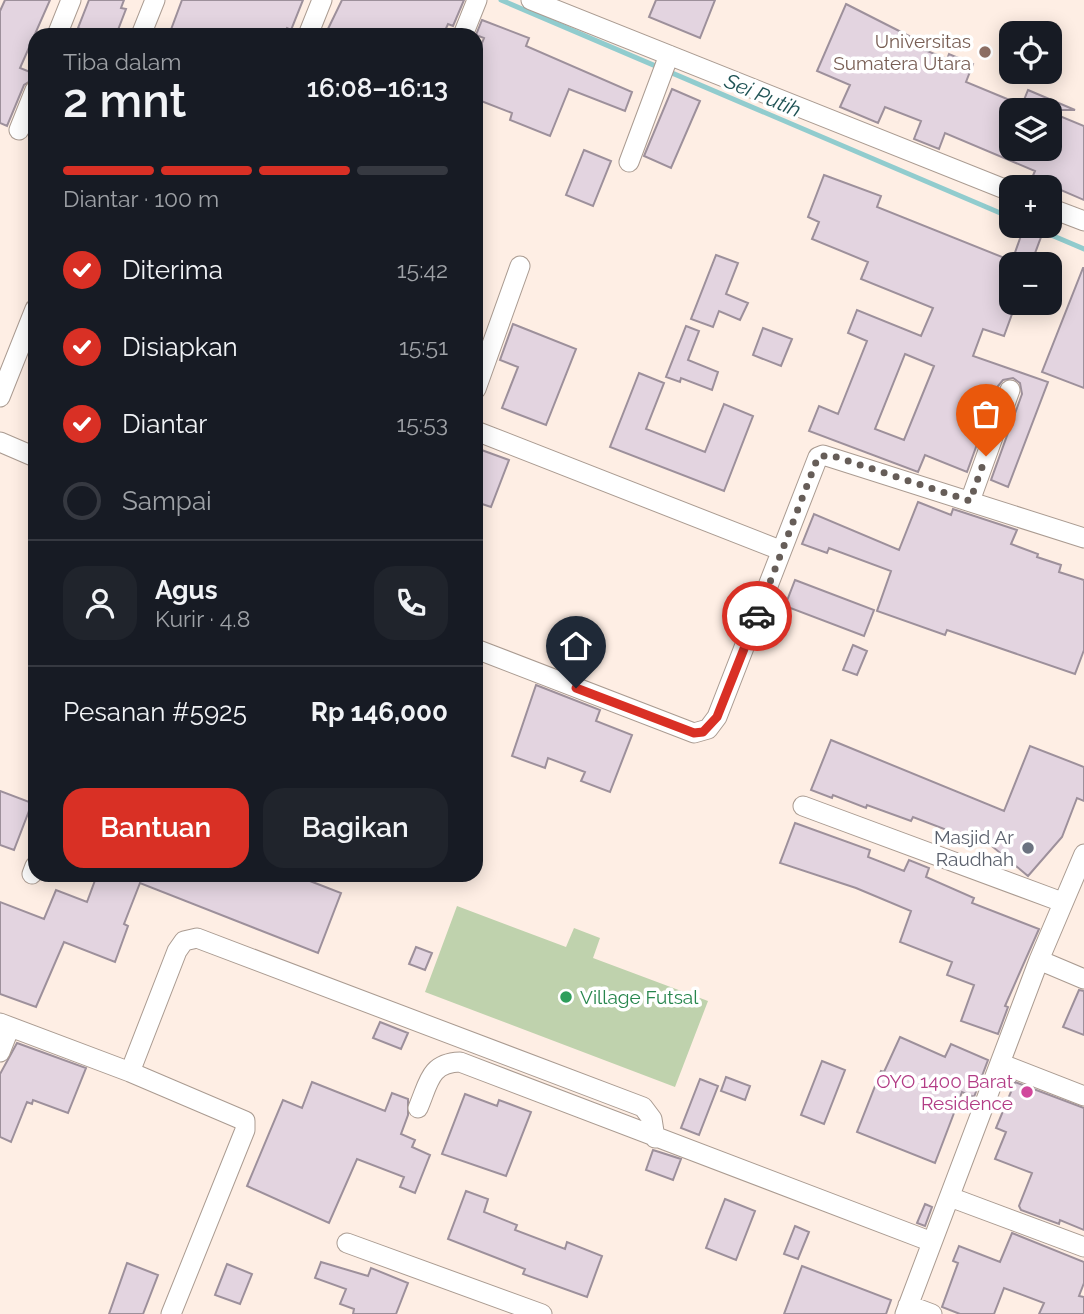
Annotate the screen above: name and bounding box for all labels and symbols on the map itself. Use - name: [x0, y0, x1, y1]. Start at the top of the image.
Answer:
- place label: Universitas Sumatera Utara: [833, 30, 971, 74]
- marker: Universitas Sumatera Utara: [977, 44, 993, 60]
- water label: Sei Putih: [720, 67, 805, 122]
- pin: [956, 384, 1016, 456]
- courier: [722, 581, 792, 651]
- pin: [546, 616, 606, 688]
- place label: Masjid Ar Raudhah: [934, 826, 1014, 870]
- marker: Masjid Ar Raudhah: [1020, 840, 1036, 856]
- place label: Village Futsal: [580, 986, 699, 1008]
- marker: Village Futsal: [558, 989, 574, 1005]
- place label: OYO 1400 Barat Residence: [876, 1070, 1014, 1114]
- marker: OYO 1400 Barat Residence: [1019, 1084, 1035, 1100]

